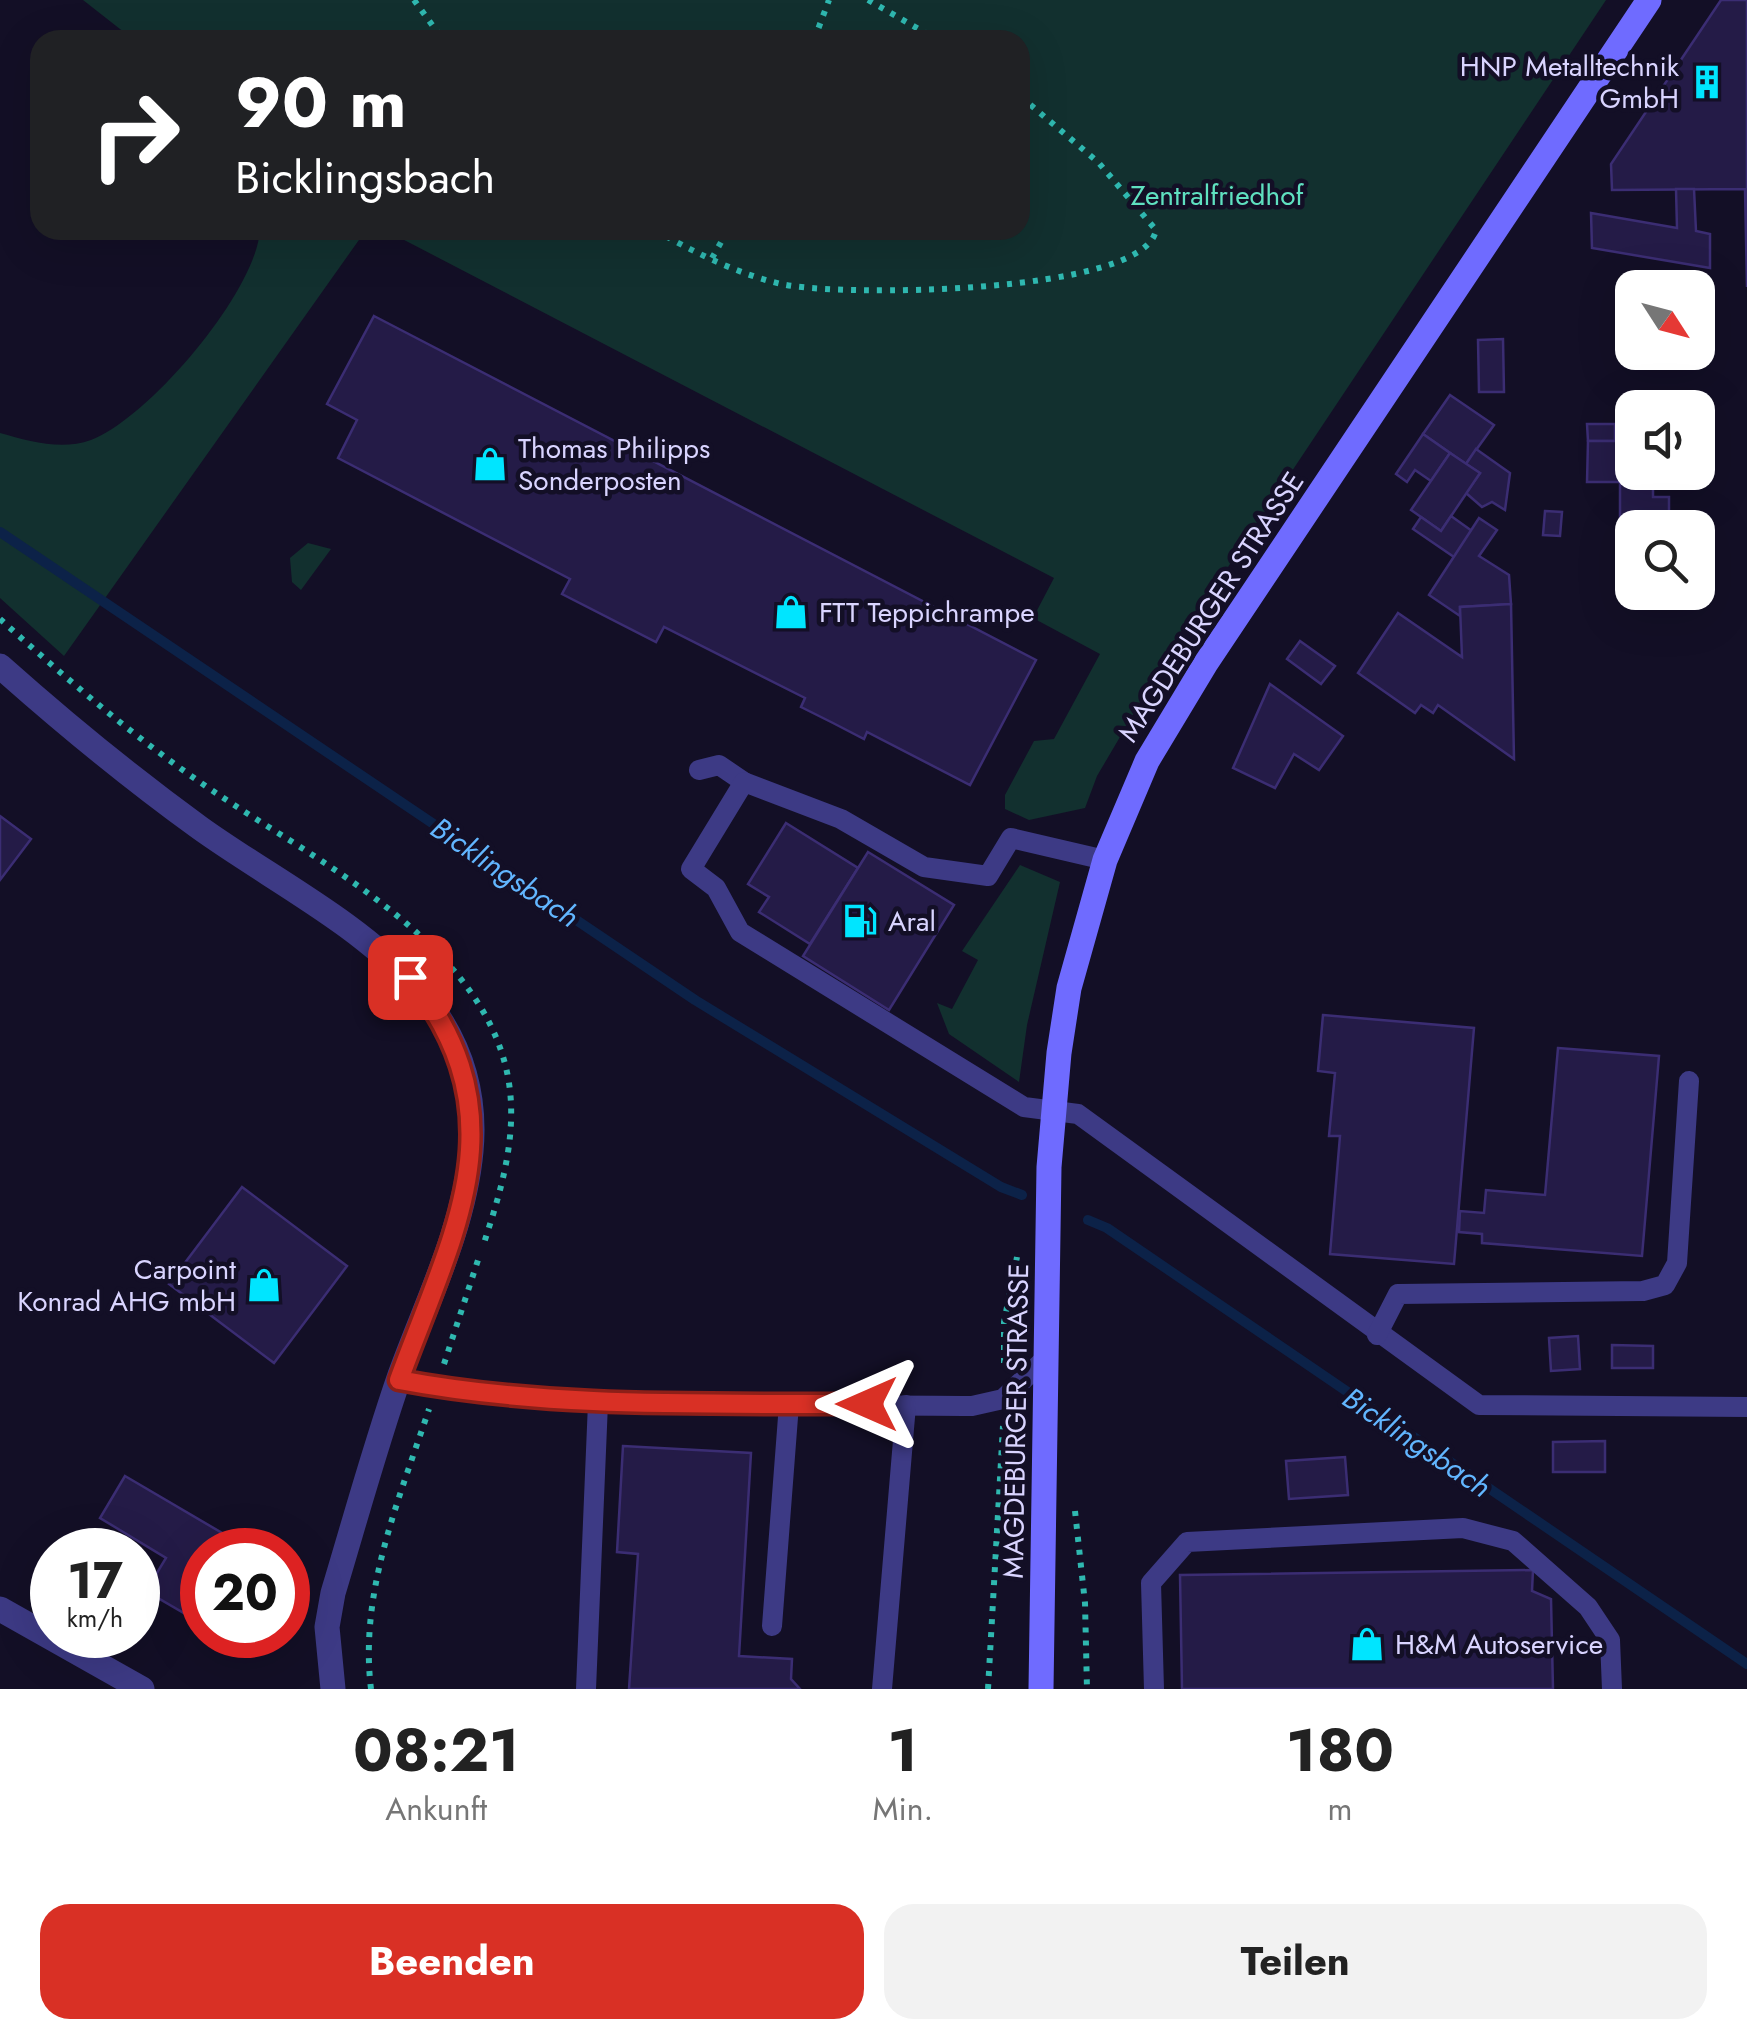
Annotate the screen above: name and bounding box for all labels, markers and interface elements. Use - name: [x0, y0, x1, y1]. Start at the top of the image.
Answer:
- place label: HNP Metalltechnik GmbH: [1460, 46, 1680, 119]
- text: 90 m: [235, 52, 407, 153]
- building icon: HNP Metalltechnik GmbH: [1688, 63, 1726, 101]
- icon: right: [70, 70, 200, 200]
- text: Bicklingsbach: [235, 145, 495, 210]
- park label: Zentralfriedhof: [1130, 175, 1305, 216]
- north arrow: [1615, 270, 1715, 370]
- map controls: [1615, 270, 1715, 610]
- button: sound: [1615, 390, 1715, 490]
- place label: Thomas Philipps Sonderposten: [518, 428, 710, 501]
- shop icon: Thomas Philipps Sonderposten: [471, 445, 509, 483]
- street label: MAGDEBURGER STRASSE: [1108, 464, 1314, 750]
- button: search: [1615, 510, 1715, 610]
- place label: FTT Teppichrampe: [819, 592, 1035, 633]
- shop icon: FTT Teppichrampe: [772, 593, 810, 631]
- water label: Bicklingsbach: [422, 806, 588, 938]
- place label: Aral: [888, 901, 936, 942]
- fuel station icon: Aral: [841, 902, 879, 940]
- pin: [368, 935, 453, 1020]
- icon: arrive: [383, 950, 438, 1005]
- place label: Carpoint Konrad AHG mbH: [17, 1249, 236, 1322]
- street label: MAGDEBURGER STRASSE: [993, 1263, 1039, 1579]
- shop icon: Carpoint Konrad AHG mbH: [245, 1266, 283, 1304]
- position arrow: [815, 1352, 919, 1456]
- water label: Bicklingsbach: [1334, 1376, 1500, 1508]
- speed limit sign: 20: [180, 1528, 310, 1658]
- text: 17: [67, 1544, 123, 1617]
- text: km/h: [67, 1600, 123, 1636]
- place label: H&M Autoservice: [1395, 1624, 1603, 1665]
- shop icon: H&M Autoservice: [1348, 1625, 1386, 1663]
- text: 08:21: [353, 1707, 520, 1794]
- text: 1: [888, 1707, 918, 1794]
- text: 180: [1286, 1707, 1394, 1794]
- text: Ankunft: [385, 1786, 487, 1832]
- text: Min.: [873, 1786, 933, 1832]
- text: m: [1328, 1786, 1353, 1832]
- button: Beenden: [40, 1904, 864, 2019]
- button: Teilen: [884, 1904, 1707, 2019]

